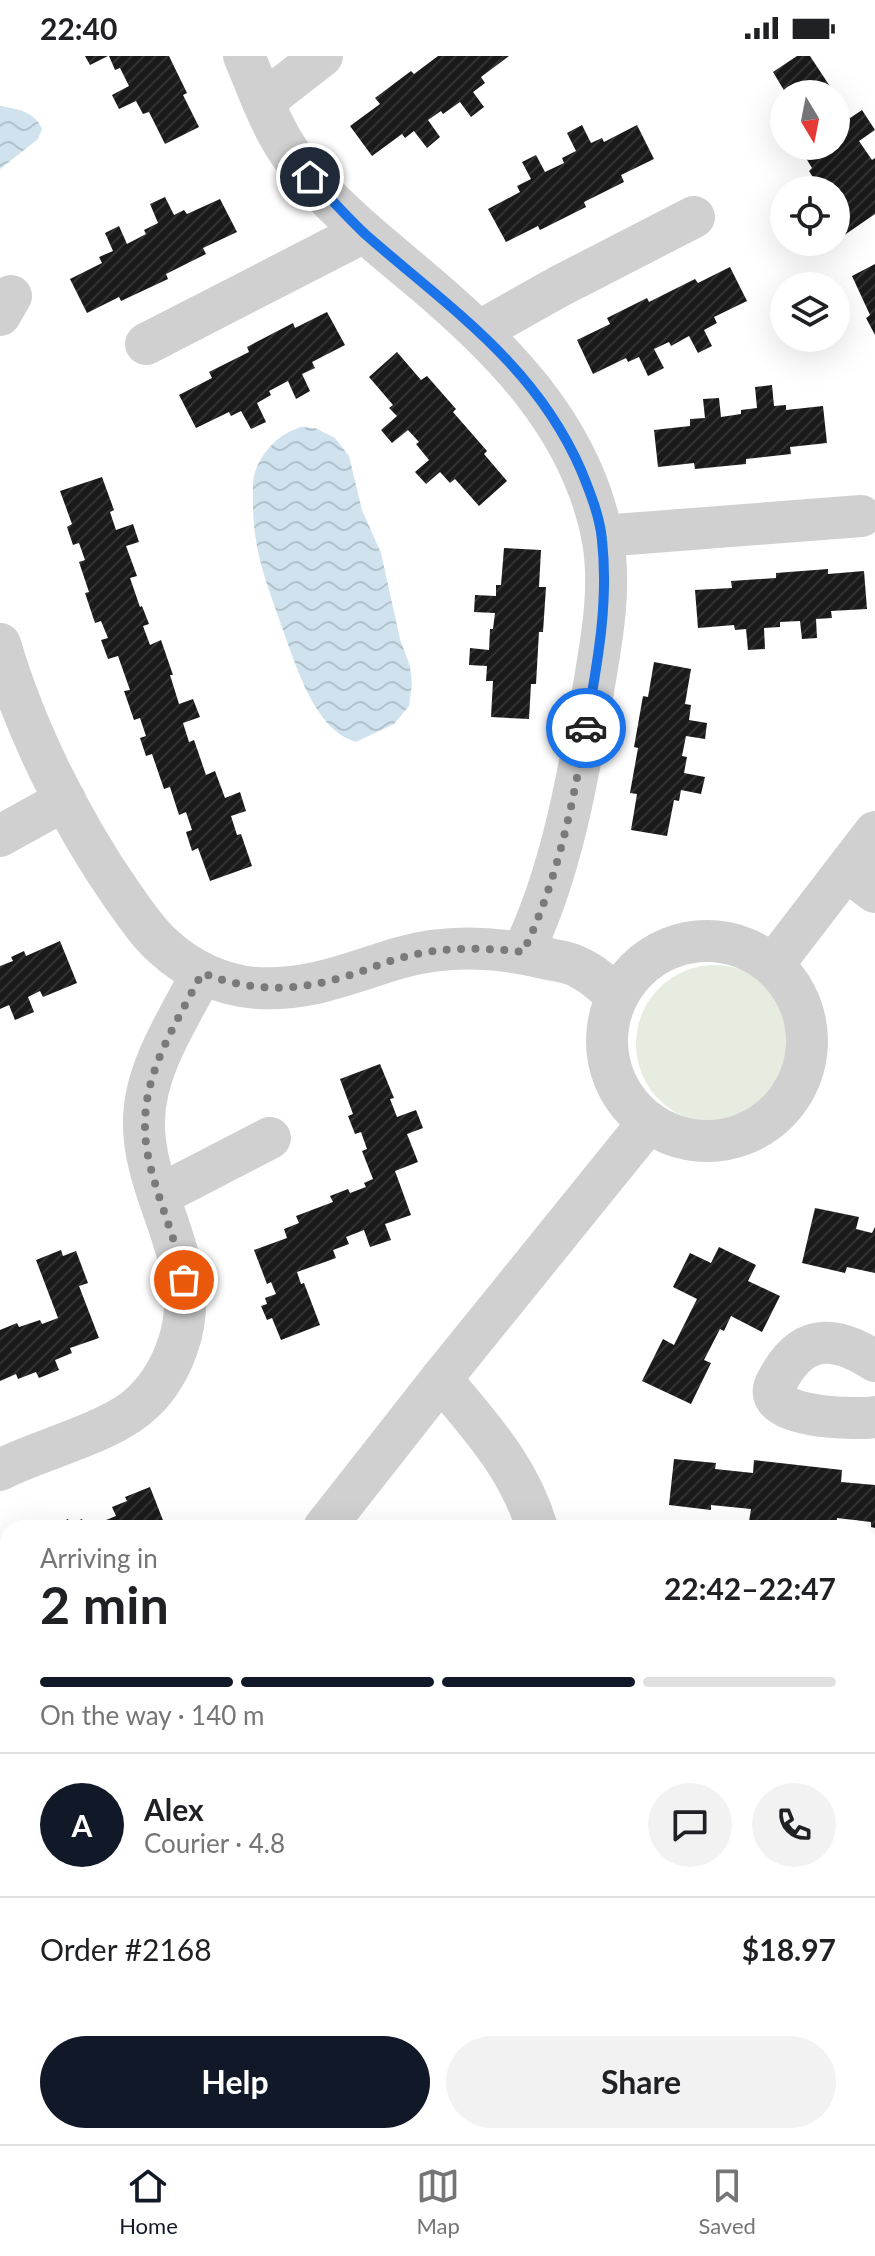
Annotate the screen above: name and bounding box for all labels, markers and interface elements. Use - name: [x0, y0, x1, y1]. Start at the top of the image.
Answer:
- text: 22:40: [40, 10, 117, 46]
- north arrow: [770, 80, 850, 160]
- map controls: [770, 80, 850, 352]
- pin: [276, 143, 344, 211]
- icon: home: [288, 155, 332, 199]
- button: locate: [770, 176, 850, 256]
- button: layers: [770, 272, 850, 352]
- courier: [546, 688, 626, 768]
- icon: car: [564, 706, 608, 750]
- pin: [150, 1246, 218, 1314]
- icon: bag: [162, 1258, 206, 1302]
- text: Arriving in: [40, 1542, 158, 1574]
- text: 22:42–22:47: [664, 1570, 836, 1606]
- text: 2 min: [40, 1573, 169, 1635]
- text: On the way · 140 m: [40, 1699, 264, 1731]
- button: chat: [648, 1783, 732, 1867]
- button: phone: [752, 1783, 836, 1867]
- text: Alex: [144, 1791, 204, 1827]
- text: A: [72, 1807, 92, 1843]
- text: Courier · 4.8: [144, 1827, 285, 1859]
- text: Order #2168: [40, 1931, 212, 1967]
- text: $18.97: [742, 1931, 836, 1967]
- button: Help: [40, 2036, 430, 2128]
- button: Share: [446, 2036, 836, 2128]
- tab: Home: [119, 2164, 178, 2239]
- tab: Map: [416, 2164, 460, 2239]
- tab: Saved: [698, 2164, 756, 2239]

